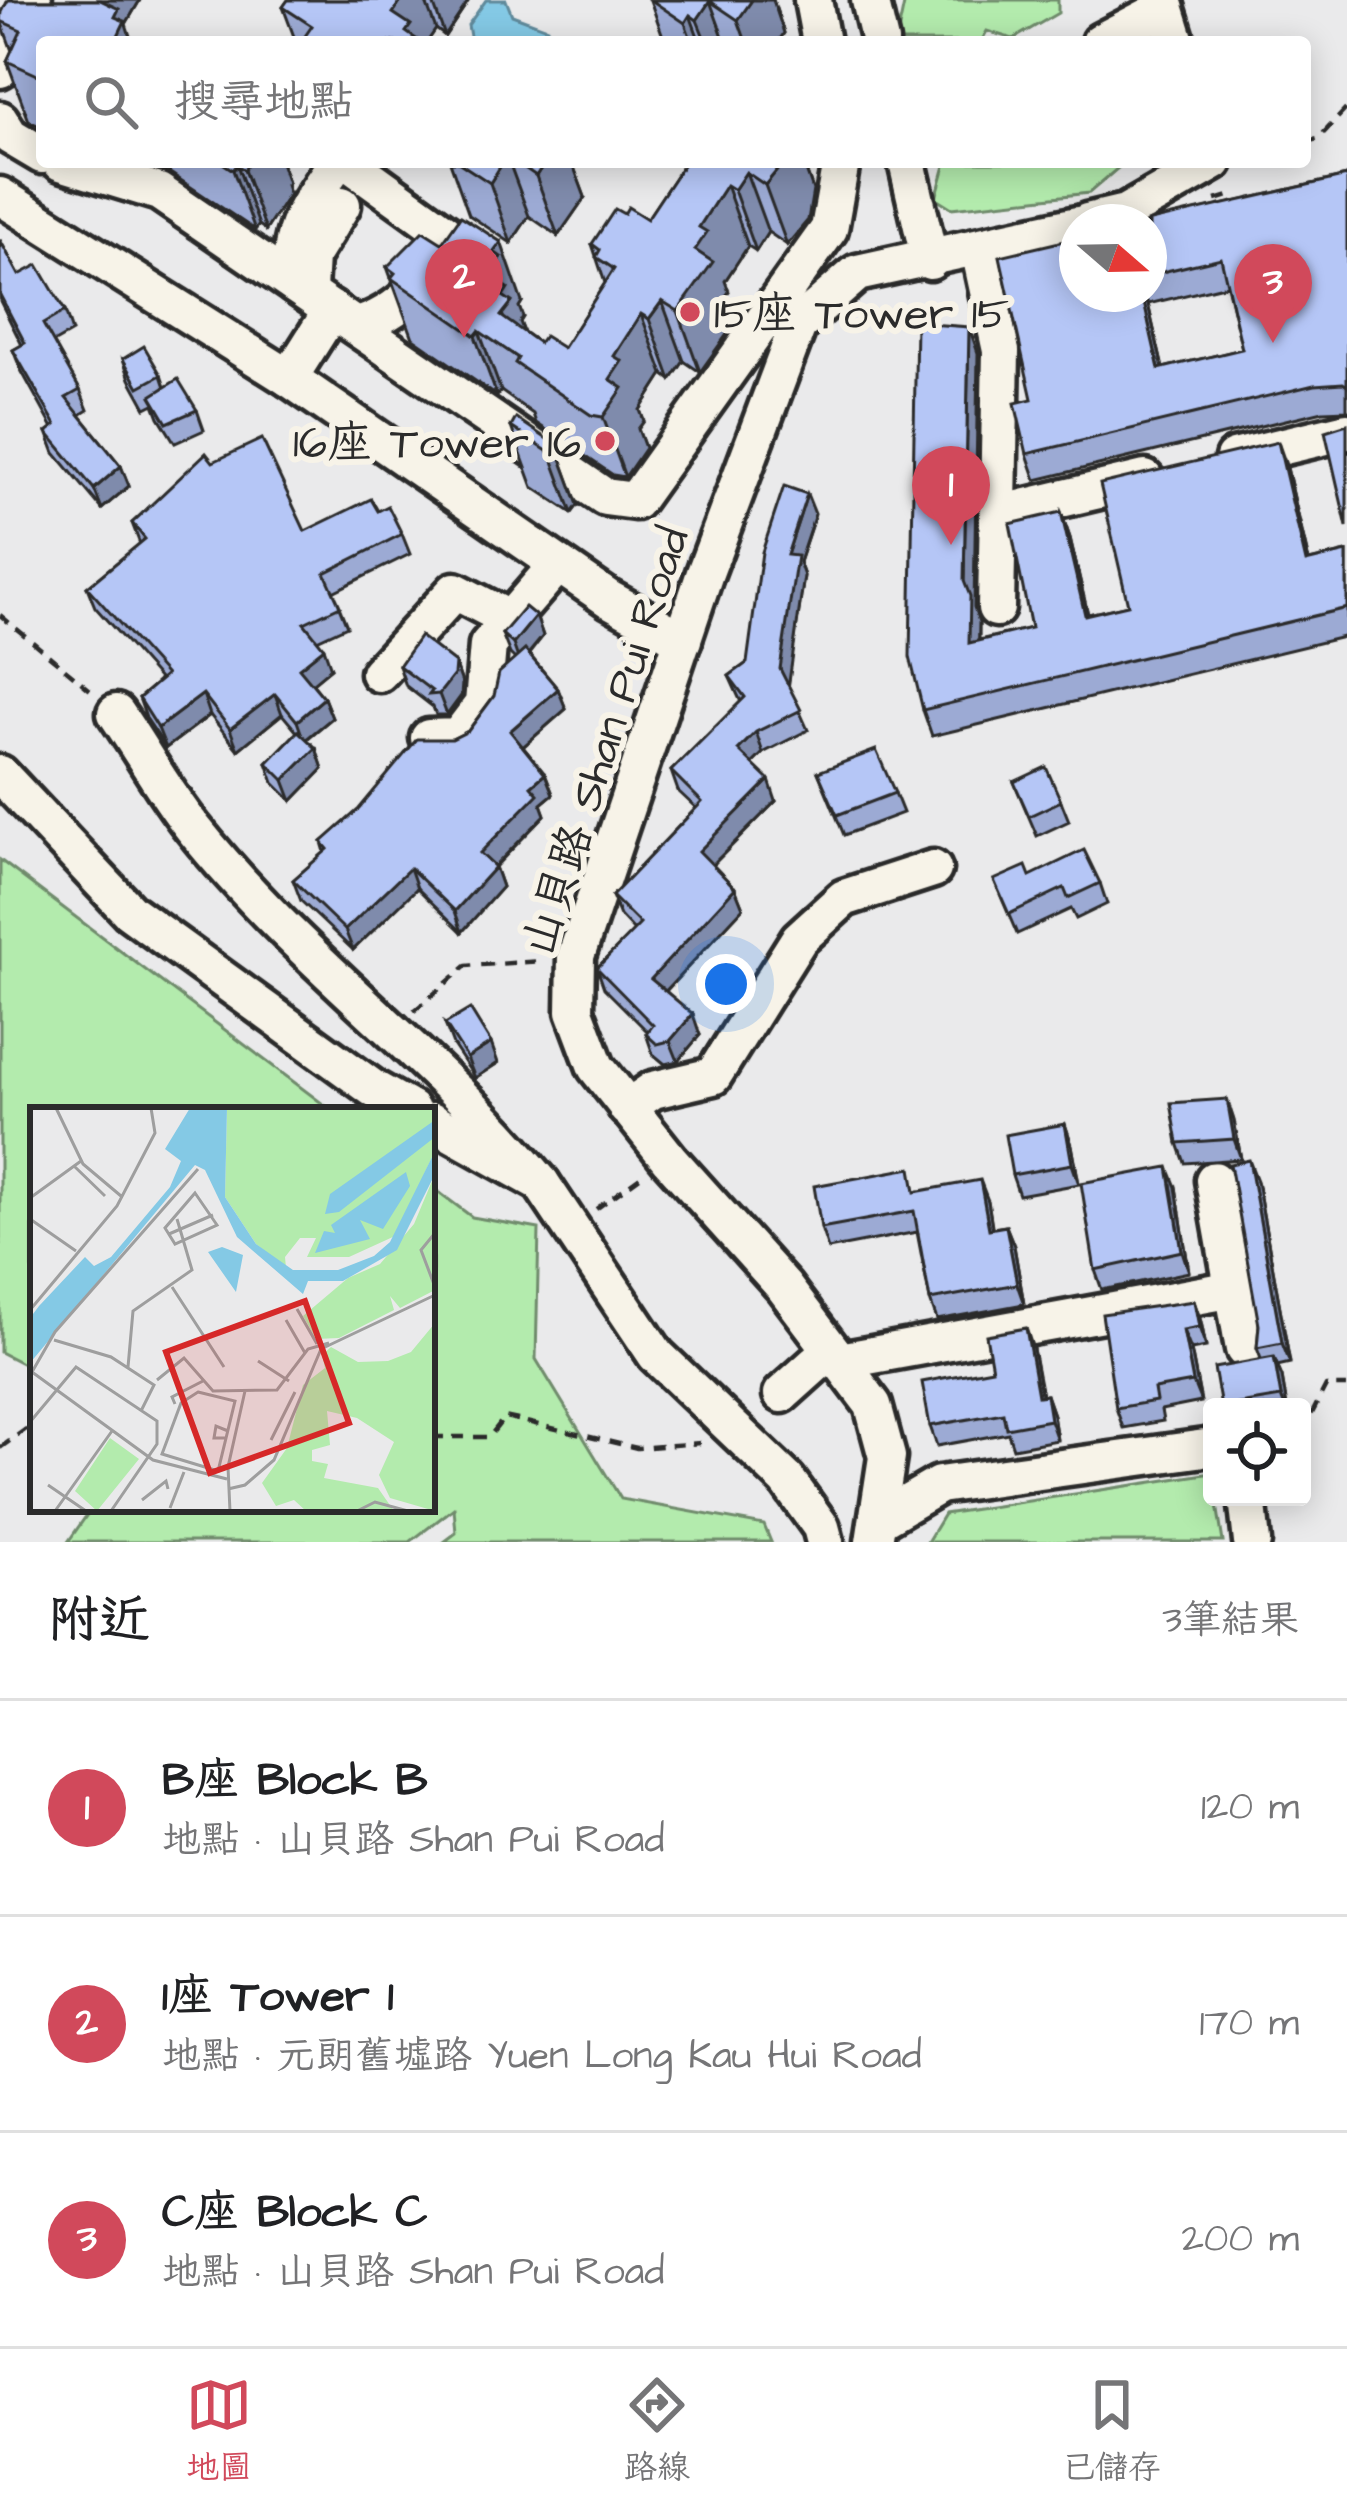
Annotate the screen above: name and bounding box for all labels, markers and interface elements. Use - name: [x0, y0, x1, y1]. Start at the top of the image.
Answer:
- search box: [36, 36, 1311, 168]
- icon: search: [78, 69, 144, 135]
- text: 搜尋地點: [174, 72, 354, 134]
- north arrow: [1059, 204, 1167, 312]
- pin: 2: [425, 239, 503, 338]
- pin: 3: [1234, 244, 1312, 343]
- place label: 15座 Tower 15: [714, 284, 1009, 346]
- marker: 15座 Tower 15: [677, 299, 703, 325]
- place label: 16座 Tower 16: [293, 413, 581, 475]
- marker: 16座 Tower 16: [592, 428, 618, 454]
- pin: 1: [912, 446, 990, 545]
- street label: 山貝路 Shan Pui Road: [508, 520, 705, 964]
- your location: [696, 954, 756, 1014]
- inset map: [30, 1107, 435, 1512]
- map controls: [1203, 1398, 1311, 1506]
- button: locate: [1203, 1398, 1311, 1506]
- text: 附近: [48, 1586, 150, 1657]
- text: 3筆結果: [1162, 1594, 1299, 1648]
- text: B座 Block B: [162, 1750, 428, 1812]
- text: 1: [85, 1781, 90, 1835]
- text: 120 m: [1201, 1781, 1299, 1835]
- text: 地點 · 山貝路 Shan Pui Road: [162, 1814, 664, 1868]
- text: 1座 Tower 1: [162, 1966, 393, 2028]
- text: 2: [76, 1997, 98, 2051]
- text: 170 m: [1199, 1997, 1299, 2051]
- text: 地點 · 元朗舊墟路 Yuen Long Kau Hui Road: [162, 2030, 922, 2084]
- text: C座 Block C: [162, 2182, 427, 2244]
- text: 3: [77, 2213, 97, 2267]
- text: 200 m: [1182, 2213, 1299, 2267]
- text: 地點 · 山貝路 Shan Pui Road: [162, 2246, 664, 2300]
- tab: 地圖: [186, 2372, 252, 2491]
- tab: 路線: [624, 2372, 690, 2491]
- tab: 已儲存: [1062, 2372, 1161, 2491]

